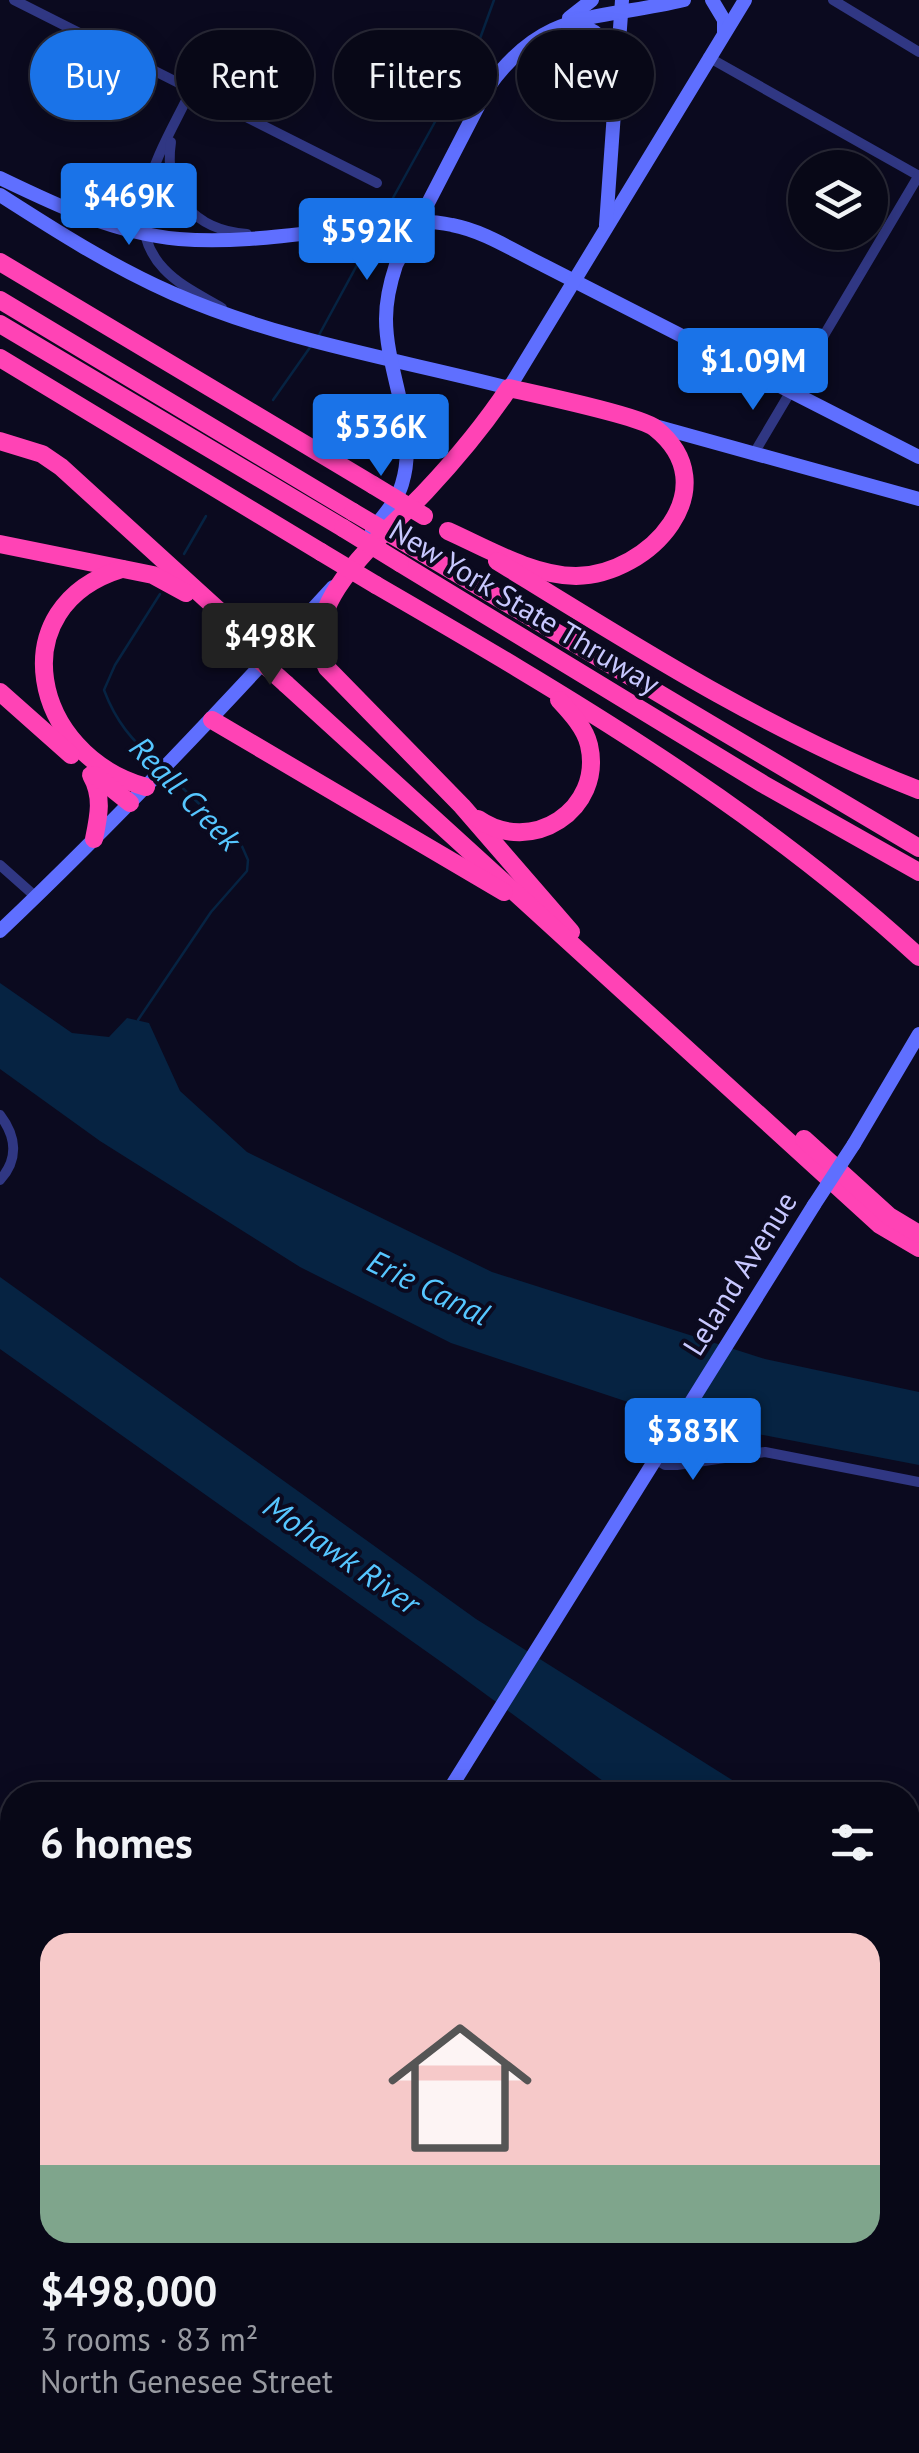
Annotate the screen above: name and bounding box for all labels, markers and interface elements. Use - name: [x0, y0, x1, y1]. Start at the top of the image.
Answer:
- chip: Buy: [30, 30, 156, 120]
- chip: Rent: [176, 30, 314, 120]
- chip: Filters: [334, 30, 497, 120]
- chip: New: [517, 30, 654, 120]
- map controls: [788, 150, 888, 250]
- button: layers: [788, 150, 888, 250]
- pin: $469K: [59, 163, 199, 248]
- text: $469K: [83, 174, 175, 216]
- pin: $592K: [297, 198, 437, 283]
- text: $592K: [321, 209, 413, 251]
- pin: $1.09M: [672, 328, 834, 413]
- text: $1.09M: [700, 339, 806, 381]
- pin: $536K: [311, 394, 451, 479]
- text: $536K: [335, 405, 427, 447]
- street label: New York State Thruway: [383, 510, 667, 702]
- pin: $498K: [200, 603, 340, 688]
- text: $498K: [224, 614, 316, 656]
- water label: Reall Creek: [121, 727, 252, 861]
- street label: Leland Avenue: [673, 1184, 805, 1362]
- water label: Erie Canal: [361, 1239, 497, 1335]
- pin: $383K: [623, 1398, 763, 1483]
- text: $383K: [647, 1409, 739, 1451]
- water label: Mohawk River: [256, 1485, 430, 1625]
- text: 6 homes: [40, 1815, 193, 1870]
- icon: filters: [825, 1815, 880, 1870]
- icon: home: [370, 1998, 550, 2178]
- text: $498,000: [40, 2263, 217, 2318]
- text: 3 rooms · 83 m²: [40, 2318, 258, 2360]
- text: North Genesee Street: [40, 2360, 333, 2402]

